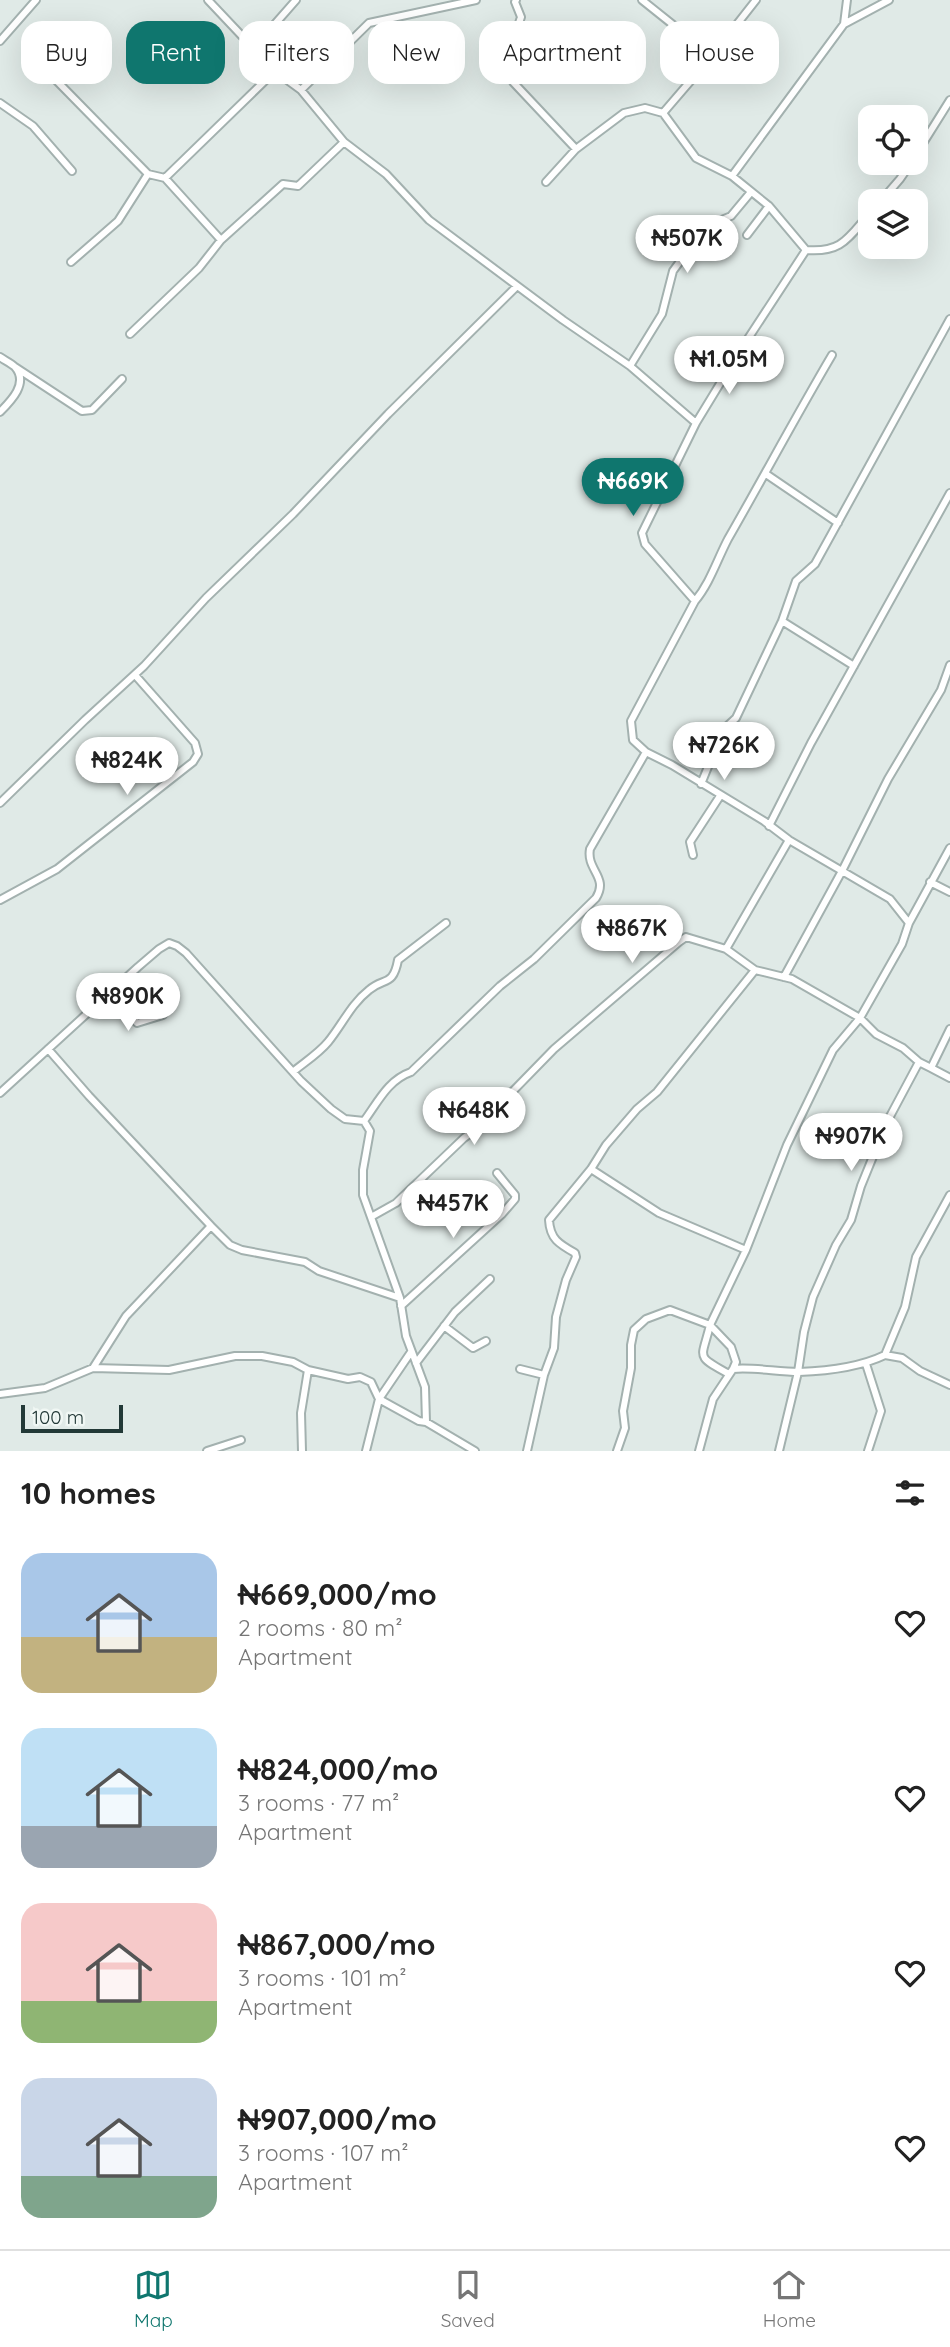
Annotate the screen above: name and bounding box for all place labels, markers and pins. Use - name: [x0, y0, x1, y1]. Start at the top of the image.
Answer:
- pin: ₦507K: [638, 216, 736, 275]
- pin: ₦1.05M: [672, 336, 786, 396]
- pin: ₦669K: [584, 458, 682, 518]
- pin: ₦726K: [675, 722, 773, 782]
- pin: ₦824K: [78, 738, 176, 797]
- pin: ₦867K: [583, 906, 681, 965]
- pin: ₦890K: [79, 974, 177, 1033]
- pin: ₦648K: [425, 1088, 523, 1147]
- pin: ₦907K: [802, 1114, 900, 1173]
- pin: ₦457K: [404, 1180, 502, 1240]

